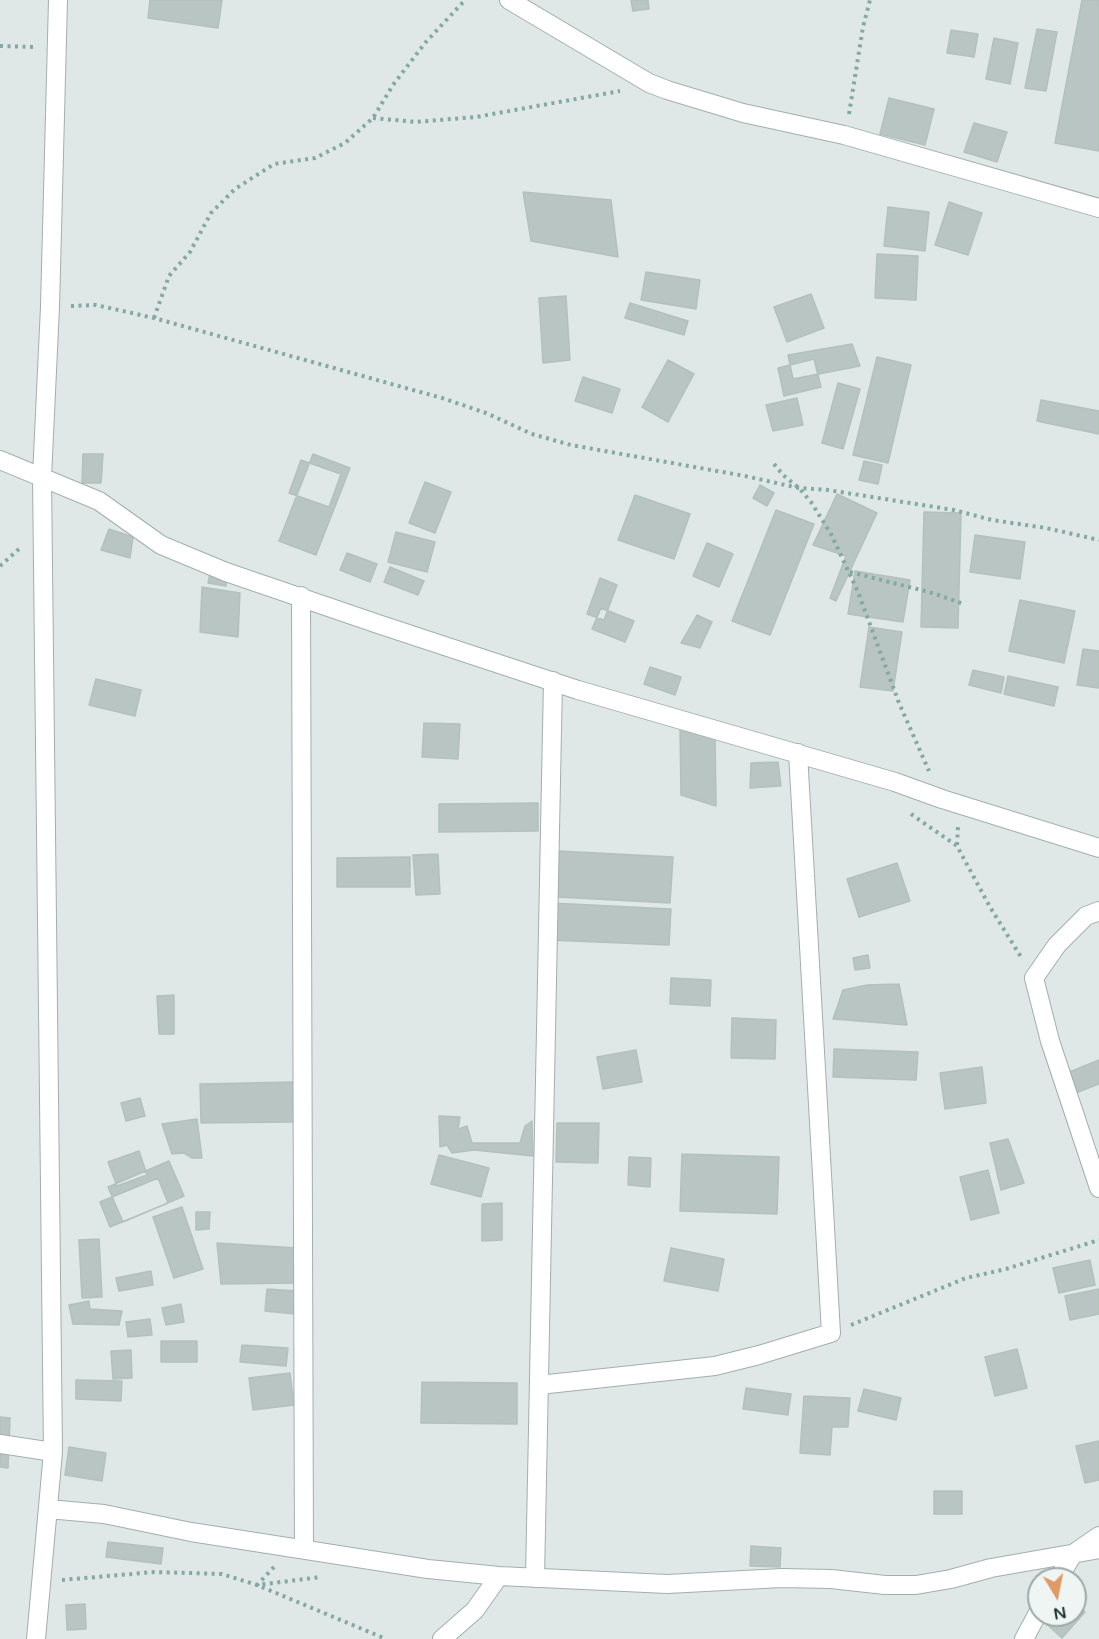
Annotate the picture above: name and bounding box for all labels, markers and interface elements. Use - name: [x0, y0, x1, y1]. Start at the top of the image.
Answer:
- north arrow: [1027, 1567, 1087, 1627]
- text: N: [1052, 1602, 1068, 1624]

